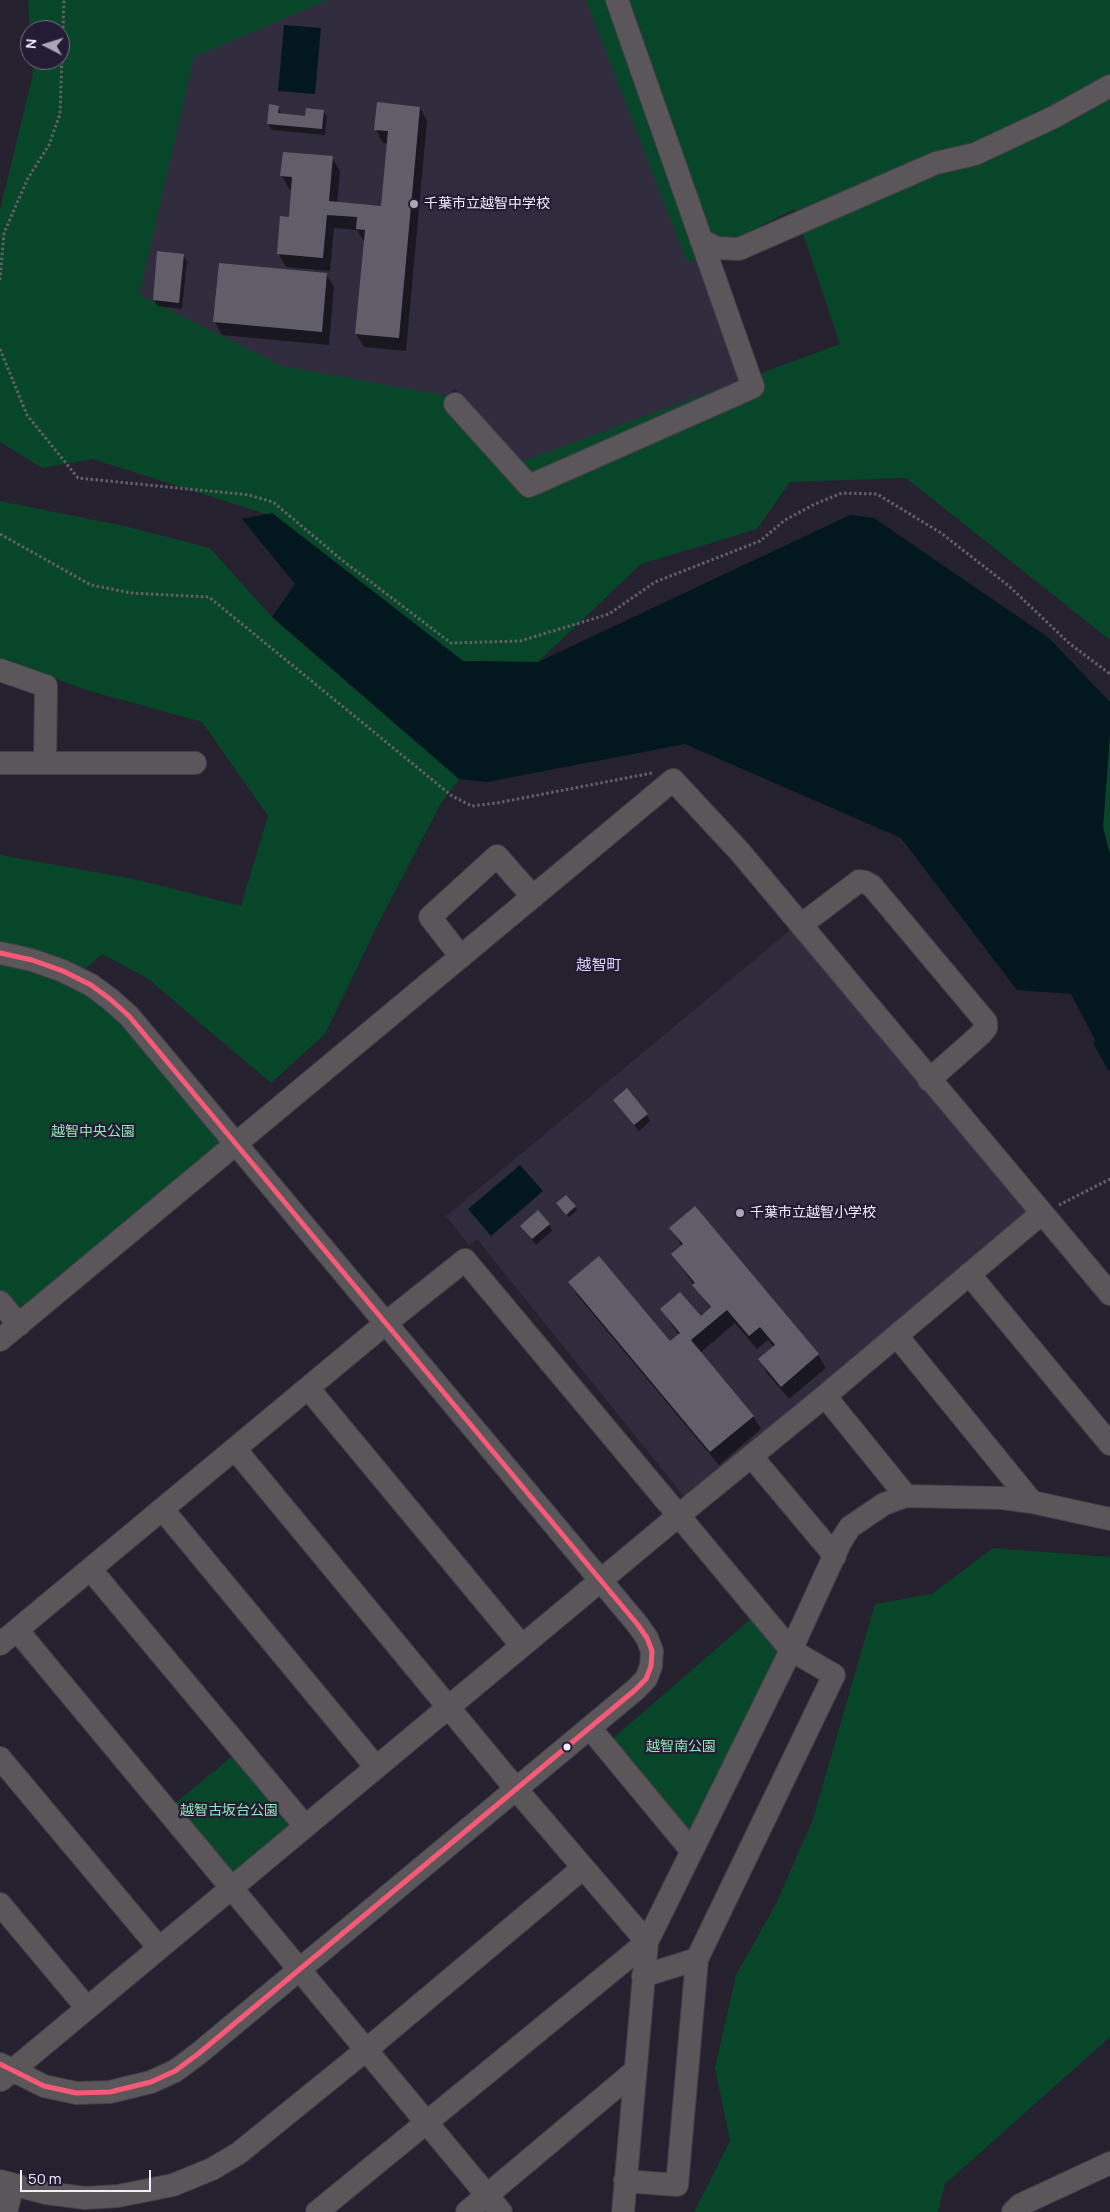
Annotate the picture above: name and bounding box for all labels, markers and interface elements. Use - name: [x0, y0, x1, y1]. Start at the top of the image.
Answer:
- north arrow: [20, 20, 70, 70]
- text: N: [21, 38, 40, 50]
- place label: 千葉市立越智中学校: [424, 196, 550, 212]
- marker: 千葉市立越智中学校: [408, 198, 420, 210]
- district label: 越智町: [577, 957, 621, 975]
- park label: 越智中央公園: [51, 1124, 135, 1140]
- place label: 千葉市立越智小学校: [750, 1205, 876, 1221]
- marker: 千葉市立越智小学校: [734, 1207, 746, 1219]
- park label: 越智南公園: [646, 1739, 716, 1755]
- unlabelled marker: [562, 1742, 572, 1752]
- park label: 越智古坂台公園: [180, 1803, 278, 1819]
- scale bar: [22, 2160, 154, 2192]
- text: 50 m: [28, 2168, 62, 2189]

